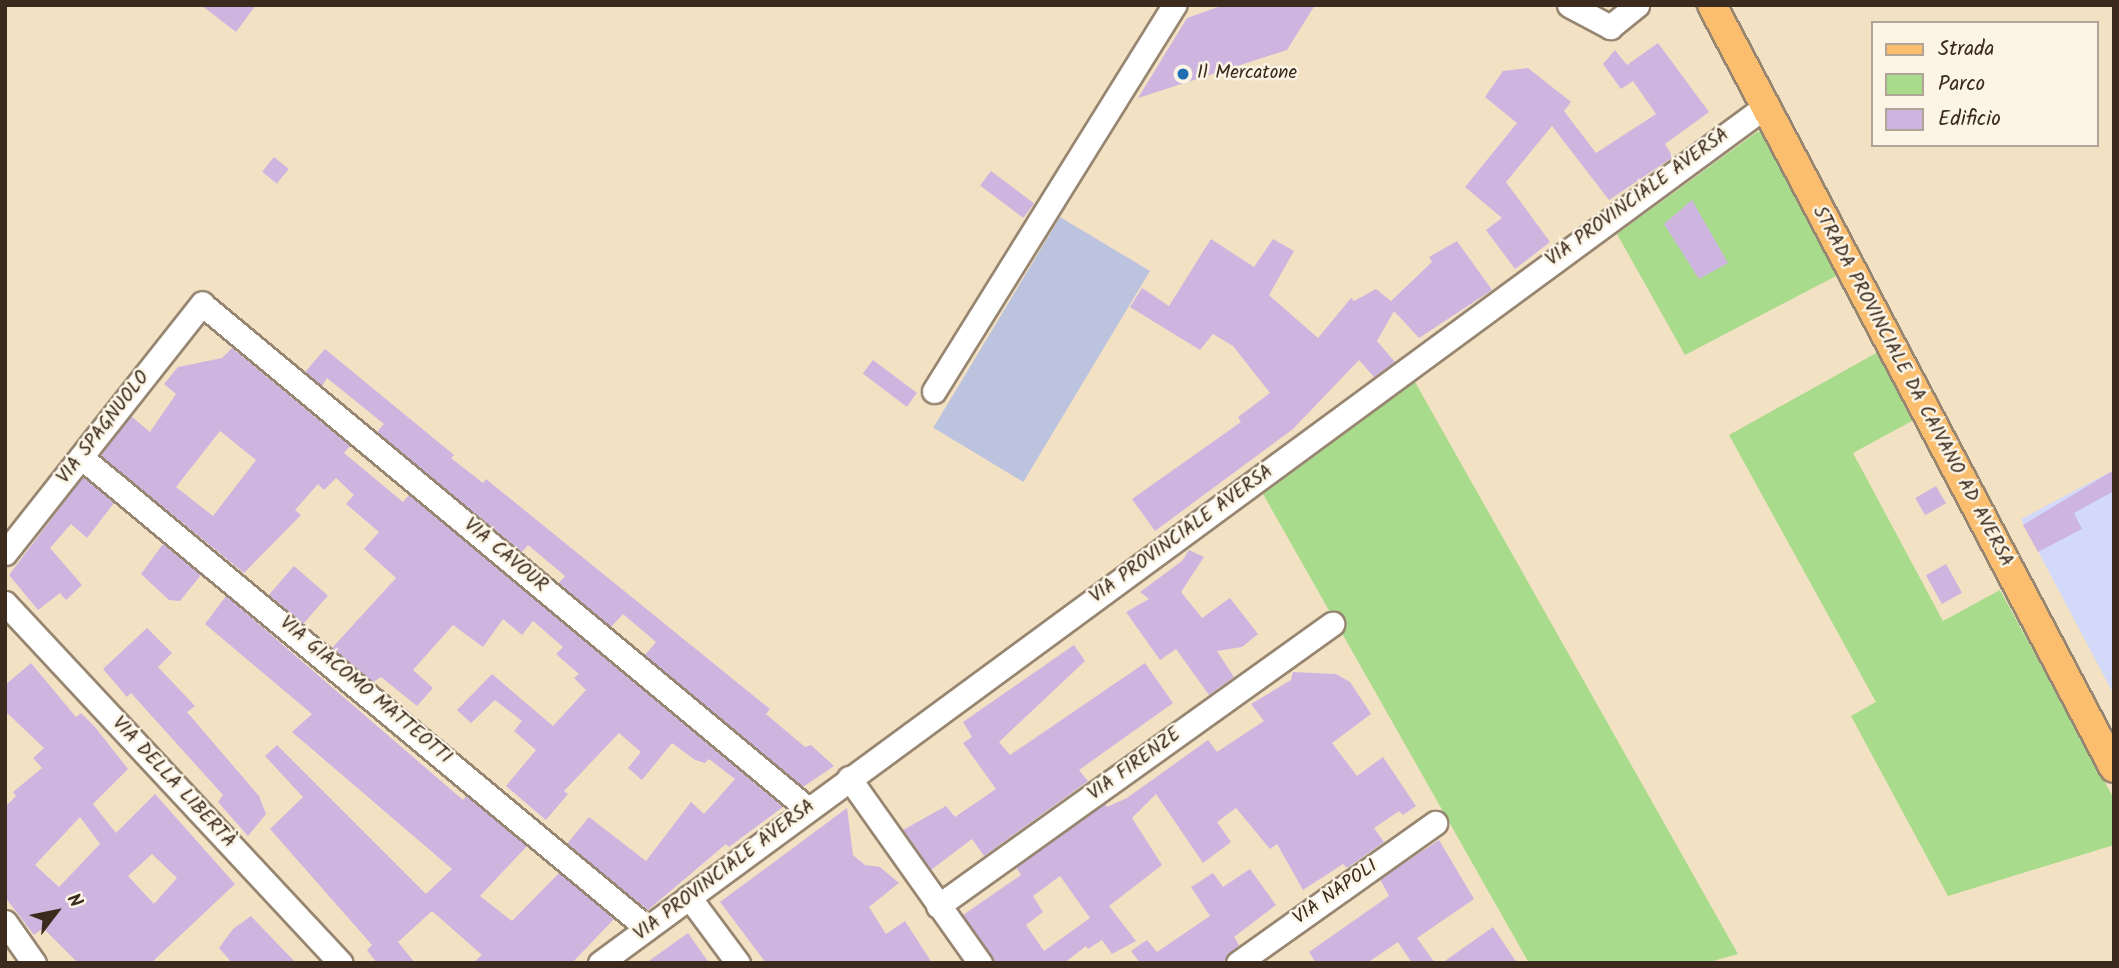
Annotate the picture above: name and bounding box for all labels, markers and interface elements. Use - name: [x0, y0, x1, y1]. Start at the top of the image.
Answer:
- legend: [1870, 21, 2098, 147]
- text: Strada: [1938, 33, 1994, 66]
- place label: Il Mercatone: [1197, 63, 1297, 85]
- marker: Il Mercatone: [1175, 66, 1191, 82]
- text: Parco: [1938, 68, 1985, 101]
- text: Edificio: [1938, 103, 2001, 136]
- street label: VIA PROVINCIALE AVERSA: [1542, 124, 1734, 272]
- street label: STRADA PROVINCIALE DA CAIVANO AD AVERSA: [1807, 203, 2017, 571]
- street label: VIA SPAGNUOLO: [53, 367, 155, 489]
- street label: VIA PROVINCIALE AVERSA: [1086, 461, 1278, 609]
- street label: VIA CAVOUR: [458, 514, 552, 598]
- street label: VIA GIACOMO MATTEOTTI: [274, 612, 456, 770]
- street label: VIA DELLA LIBERTÀ: [106, 713, 240, 853]
- street label: VIA FIRENZE: [1084, 724, 1186, 806]
- street label: VIA PROVINCIALE AVERSA: [630, 796, 820, 946]
- street label: VIA NAPOLI: [1289, 856, 1383, 930]
- north arrow: [21, 877, 91, 947]
- text: N: [58, 888, 90, 914]

